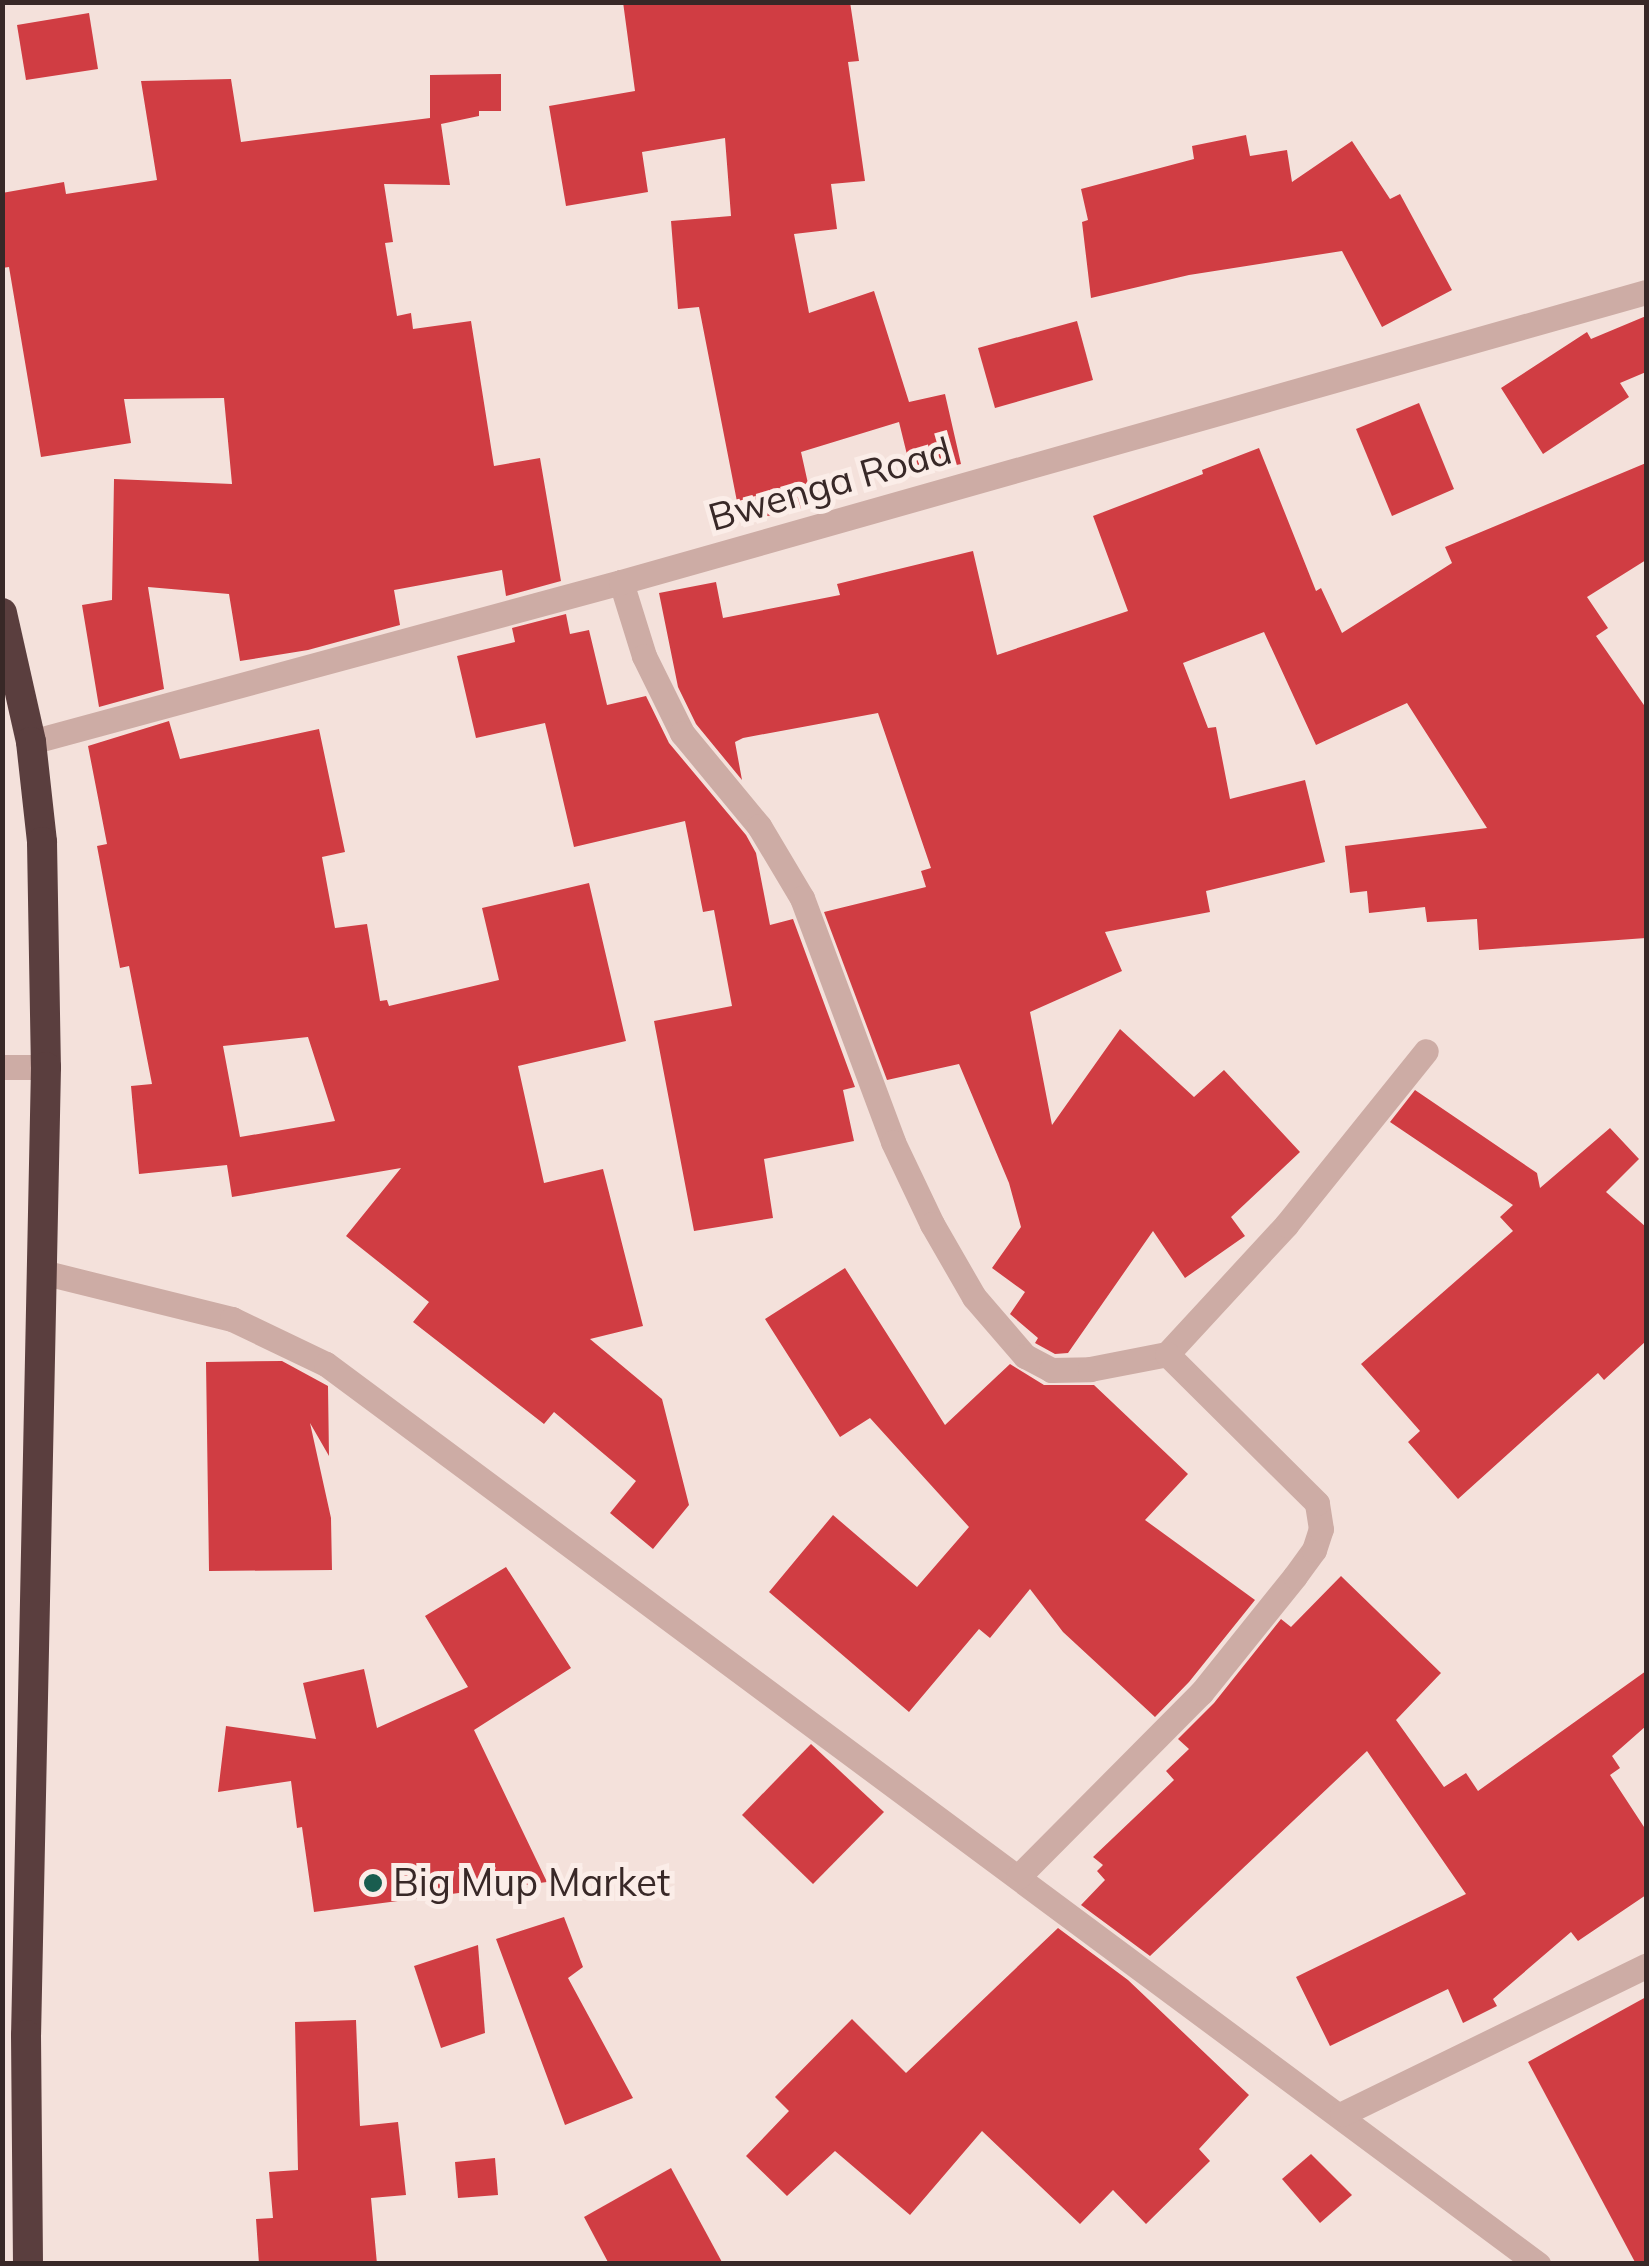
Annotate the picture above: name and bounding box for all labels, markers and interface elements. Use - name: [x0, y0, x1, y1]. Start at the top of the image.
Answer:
- street label: Bwenga Road: [703, 428, 957, 540]
- place label: Big Mup Market: [393, 1860, 670, 1906]
- marker: Big Mup Market: [362, 1872, 384, 1894]

